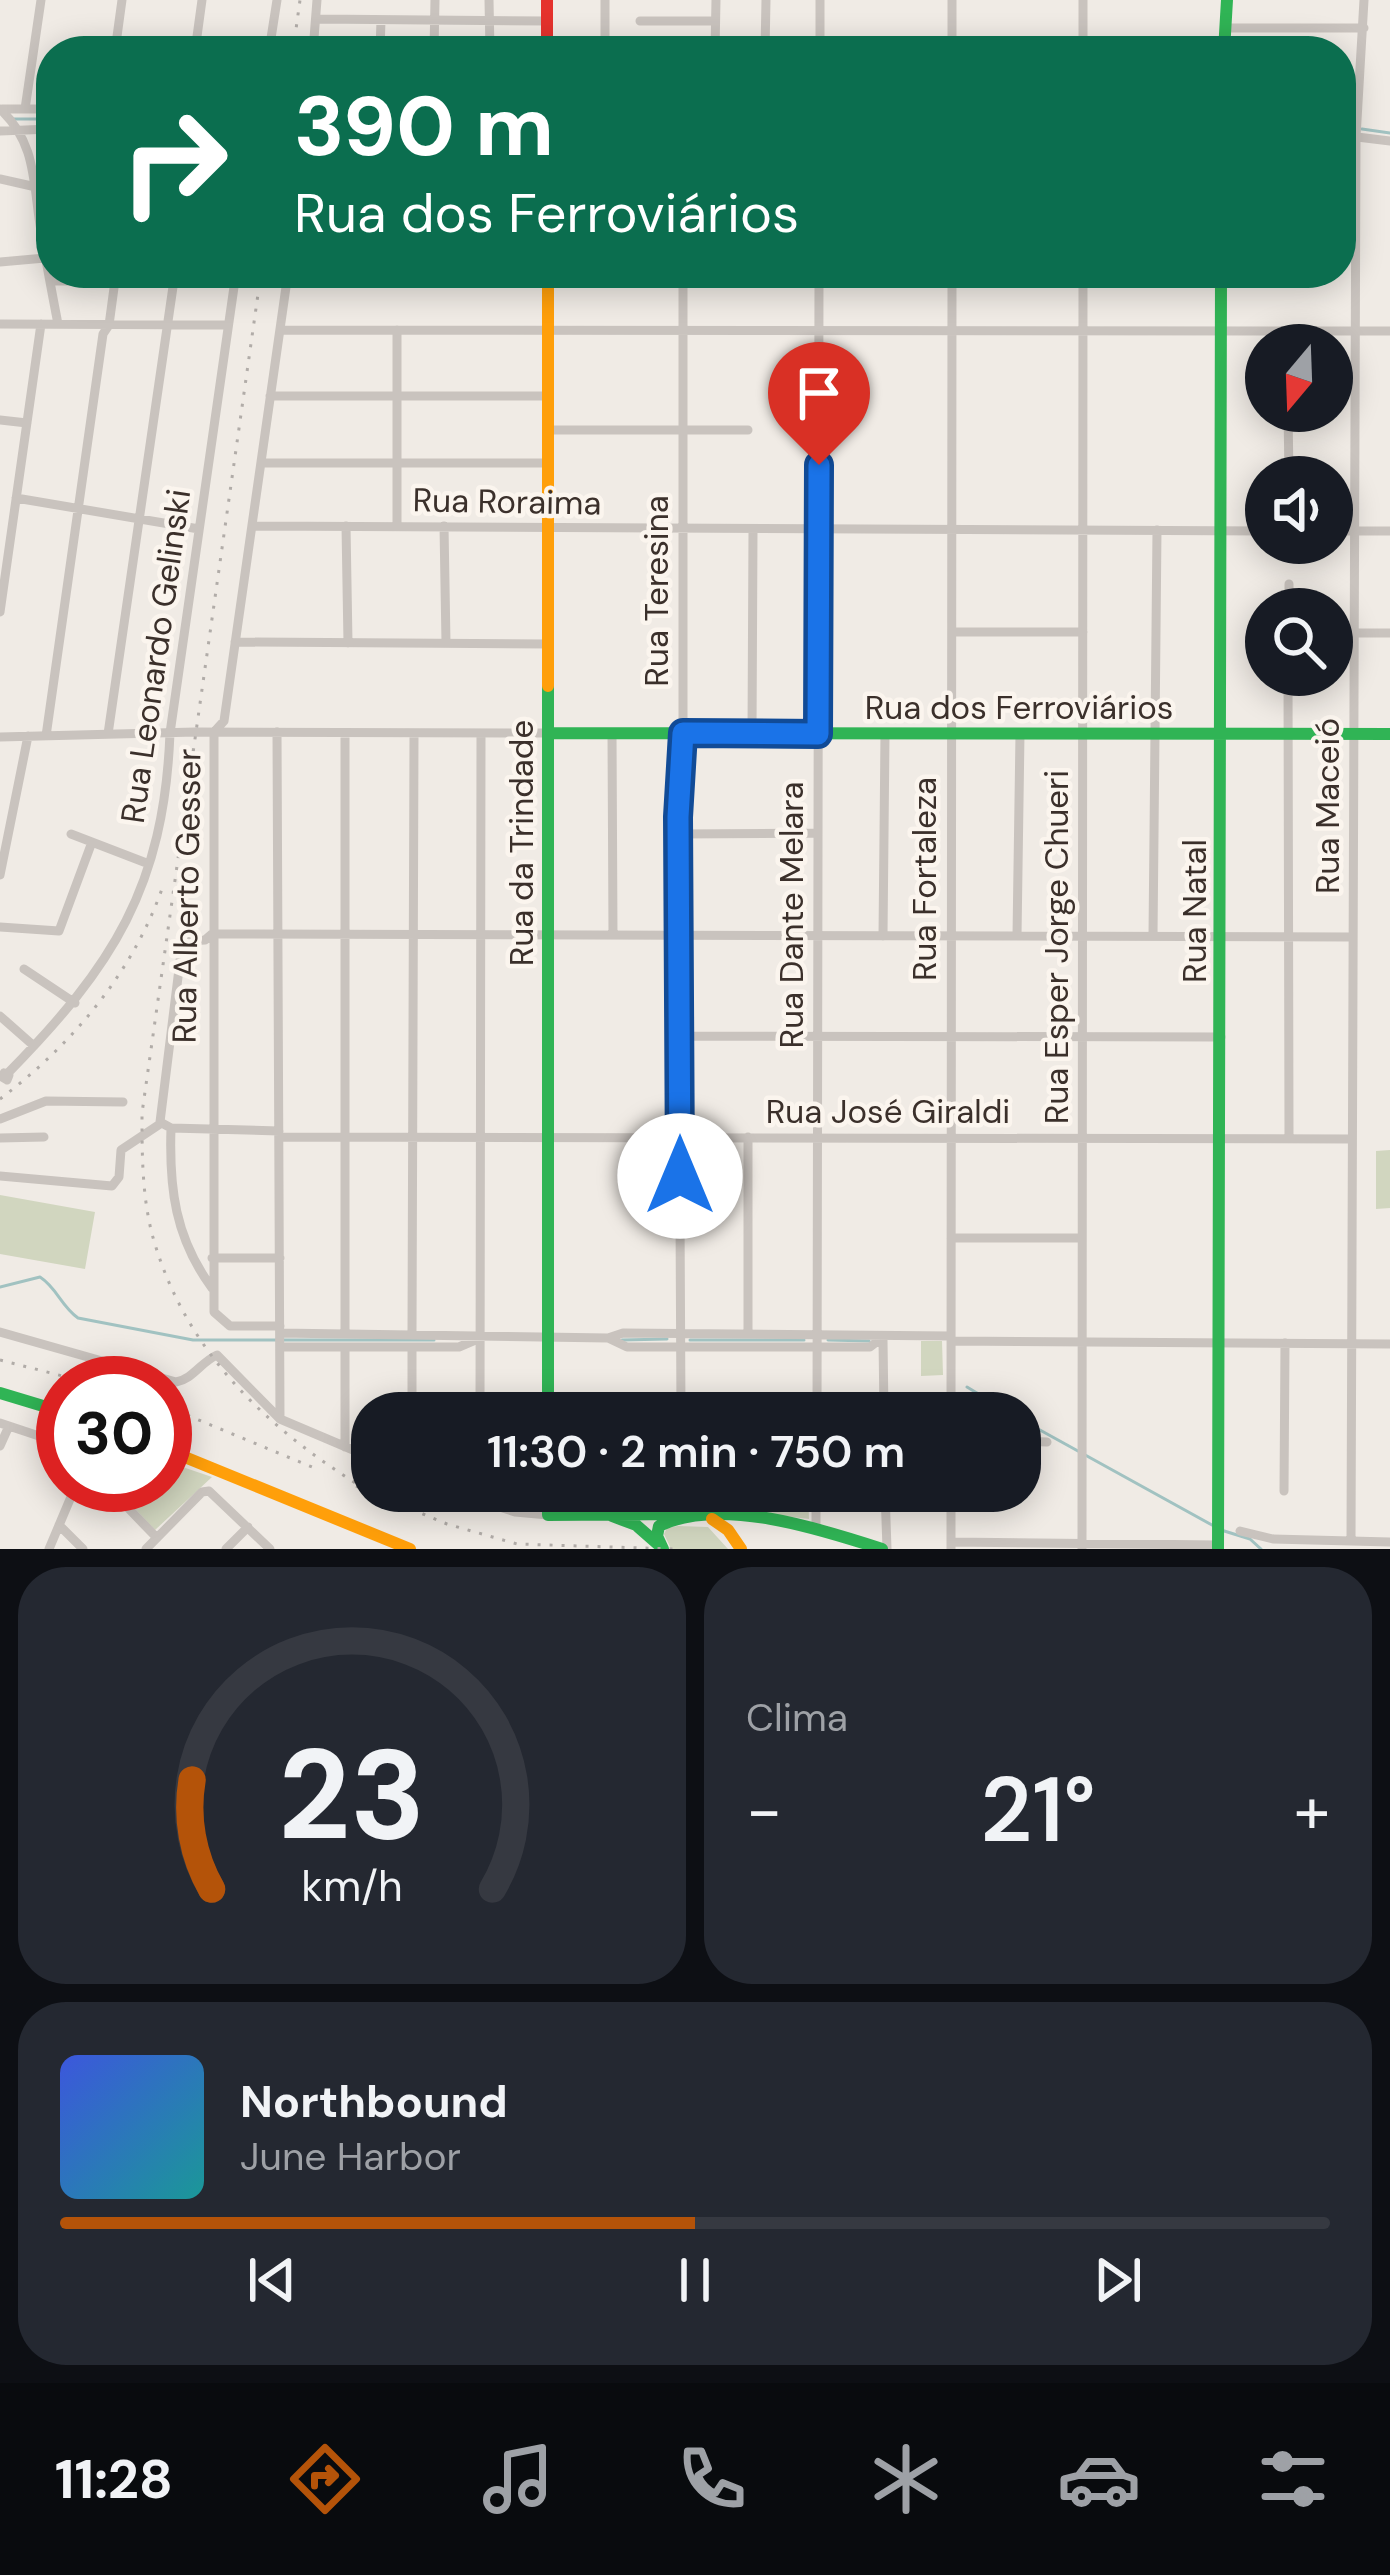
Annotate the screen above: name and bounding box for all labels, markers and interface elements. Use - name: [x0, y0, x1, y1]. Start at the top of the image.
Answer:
- text: 390 m: [294, 72, 554, 181]
- icon: right: [96, 84, 252, 240]
- text: Rua dos Ferroviários: [294, 178, 799, 249]
- north arrow: [1245, 324, 1353, 432]
- map controls: [1245, 324, 1353, 696]
- pin: [768, 342, 870, 465]
- icon: arrive: [786, 360, 852, 426]
- button: sound: [1245, 456, 1353, 564]
- street label: Rua Roraima: [412, 478, 602, 525]
- street label: Rua Leonardo Gelinski: [111, 486, 200, 826]
- street label: Rua Teresina: [635, 495, 678, 687]
- button: search: [1245, 588, 1353, 696]
- street label: Rua dos Ferroviários: [865, 686, 1173, 729]
- street label: Rua Maceió: [1306, 718, 1349, 894]
- street label: Rua da Trindade: [500, 720, 543, 966]
- street label: Rua Alberto Gesser: [162, 748, 211, 1044]
- street label: Rua Esper Jorge Chueri: [1035, 770, 1078, 1124]
- street label: Rua Fortaleza: [903, 777, 946, 981]
- street label: Rua Dante Melara: [770, 782, 813, 1048]
- street label: Rua Natal: [1173, 839, 1216, 983]
- street label: Rua José Giraldi: [766, 1090, 1010, 1133]
- position arrow: [617, 1113, 743, 1239]
- speed limit sign: 30: [36, 1356, 192, 1512]
- text: 11:30 · 2 min · 750 m: [487, 1422, 905, 1481]
- text: Clima: [746, 1692, 848, 1743]
- text: 23: [278, 1714, 426, 1877]
- text: 21°: [980, 1752, 1096, 1869]
- text: −: [746, 1768, 782, 1853]
- text: +: [1294, 1768, 1330, 1853]
- text: km/h: [301, 1857, 403, 1913]
- text: Northbound: [240, 2072, 508, 2131]
- text: June Harbor: [240, 2131, 461, 2182]
- icon: previous: [239, 2247, 305, 2313]
- icon: pause: [662, 2247, 728, 2313]
- icon: next: [1085, 2247, 1151, 2313]
- icon: directions: [283, 2437, 367, 2521]
- icon: music: [476, 2437, 560, 2521]
- icon: phone: [670, 2437, 754, 2521]
- icon: climate: [864, 2437, 948, 2521]
- icon: car: [1057, 2437, 1141, 2521]
- icon: filters: [1251, 2437, 1335, 2521]
- text: 11:28: [55, 2444, 173, 2515]

